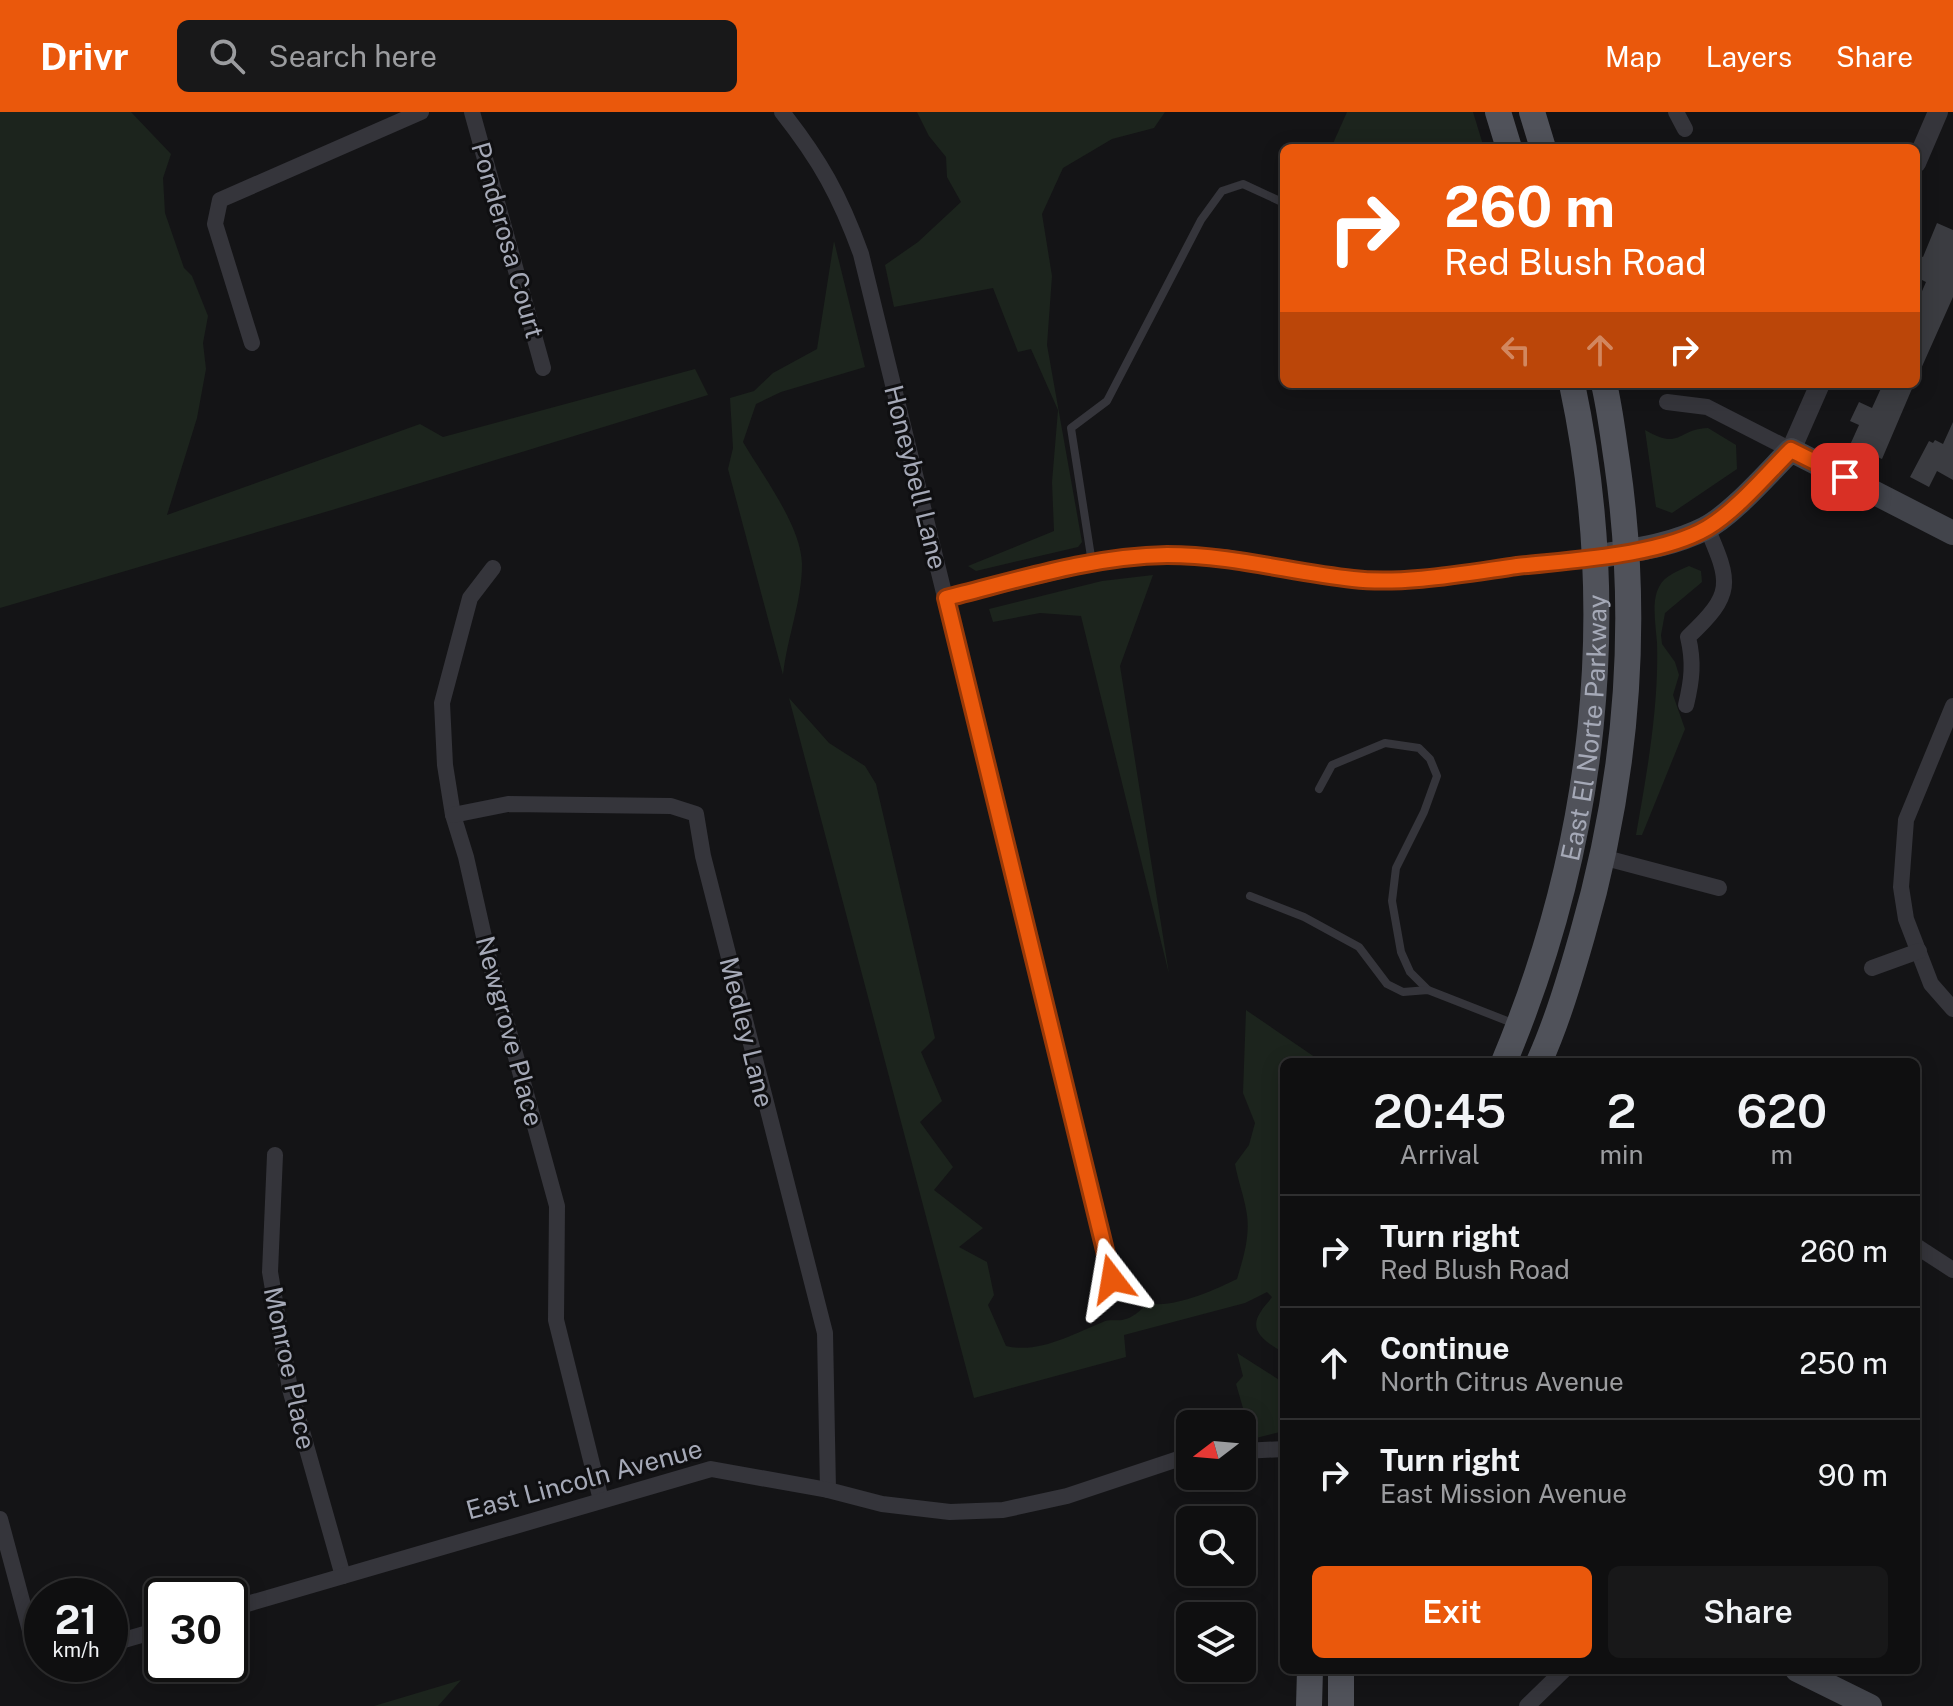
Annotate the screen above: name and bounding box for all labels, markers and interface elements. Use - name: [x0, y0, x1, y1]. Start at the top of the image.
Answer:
- search box: [177, 20, 737, 92]
- text: Drivr: [40, 34, 129, 79]
- icon: search: [205, 34, 249, 78]
- text: Search here: [269, 38, 437, 74]
- text: Map: [1605, 40, 1662, 73]
- text: Layers: [1706, 40, 1792, 73]
- text: Share: [1836, 40, 1913, 73]
- street label: Ponderosa Court: [465, 138, 551, 342]
- text: 260 m: [1444, 174, 1615, 240]
- icon: right: [1312, 176, 1416, 280]
- text: Red Blush Road: [1444, 241, 1707, 283]
- icon: left: [1494, 328, 1538, 372]
- icon: ahead: [1578, 328, 1622, 372]
- icon: right: [1662, 328, 1706, 372]
- street label: Honeybell Lane: [878, 382, 954, 572]
- pin: [1811, 443, 1879, 511]
- icon: arrive: [1823, 455, 1867, 499]
- street label: East El Norte Parkway: [1554, 594, 1612, 864]
- street label: Newgrove Place: [470, 933, 550, 1129]
- street label: Medley Lane: [713, 954, 781, 1110]
- text: 20:45: [1373, 1082, 1507, 1139]
- text: 2: [1607, 1082, 1636, 1139]
- text: 620: [1736, 1082, 1827, 1139]
- text: Arrival: [1400, 1139, 1480, 1170]
- text: min: [1599, 1139, 1644, 1170]
- text: m: [1770, 1139, 1793, 1170]
- text: Turn right: [1380, 1218, 1520, 1254]
- icon: right: [1312, 1229, 1356, 1273]
- text: 260 m: [1800, 1233, 1888, 1269]
- position arrow: [1070, 1237, 1154, 1321]
- text: Red Blush Road: [1380, 1254, 1570, 1285]
- street label: Monroe Place: [258, 1284, 322, 1452]
- text: Continue: [1380, 1330, 1510, 1366]
- icon: ahead: [1312, 1341, 1356, 1385]
- text: 250 m: [1799, 1345, 1888, 1381]
- text: North Citrus Avenue: [1380, 1366, 1624, 1397]
- north arrow: [1176, 1410, 1256, 1490]
- map controls: [1176, 1410, 1256, 1682]
- street label: East Lincoln Avenue: [463, 1433, 705, 1525]
- text: Turn right: [1380, 1442, 1520, 1478]
- icon: right: [1312, 1453, 1356, 1497]
- text: 90 m: [1818, 1457, 1888, 1493]
- text: East Mission Avenue: [1380, 1478, 1627, 1509]
- button: search: [1176, 1506, 1256, 1586]
- button: Exit: [1312, 1566, 1592, 1658]
- button: Share: [1608, 1566, 1888, 1658]
- speed limit sign: 30: [144, 1578, 248, 1682]
- text: 21: [55, 1596, 97, 1643]
- button: layers: [1176, 1602, 1256, 1682]
- text: km/h: [52, 1638, 100, 1662]

